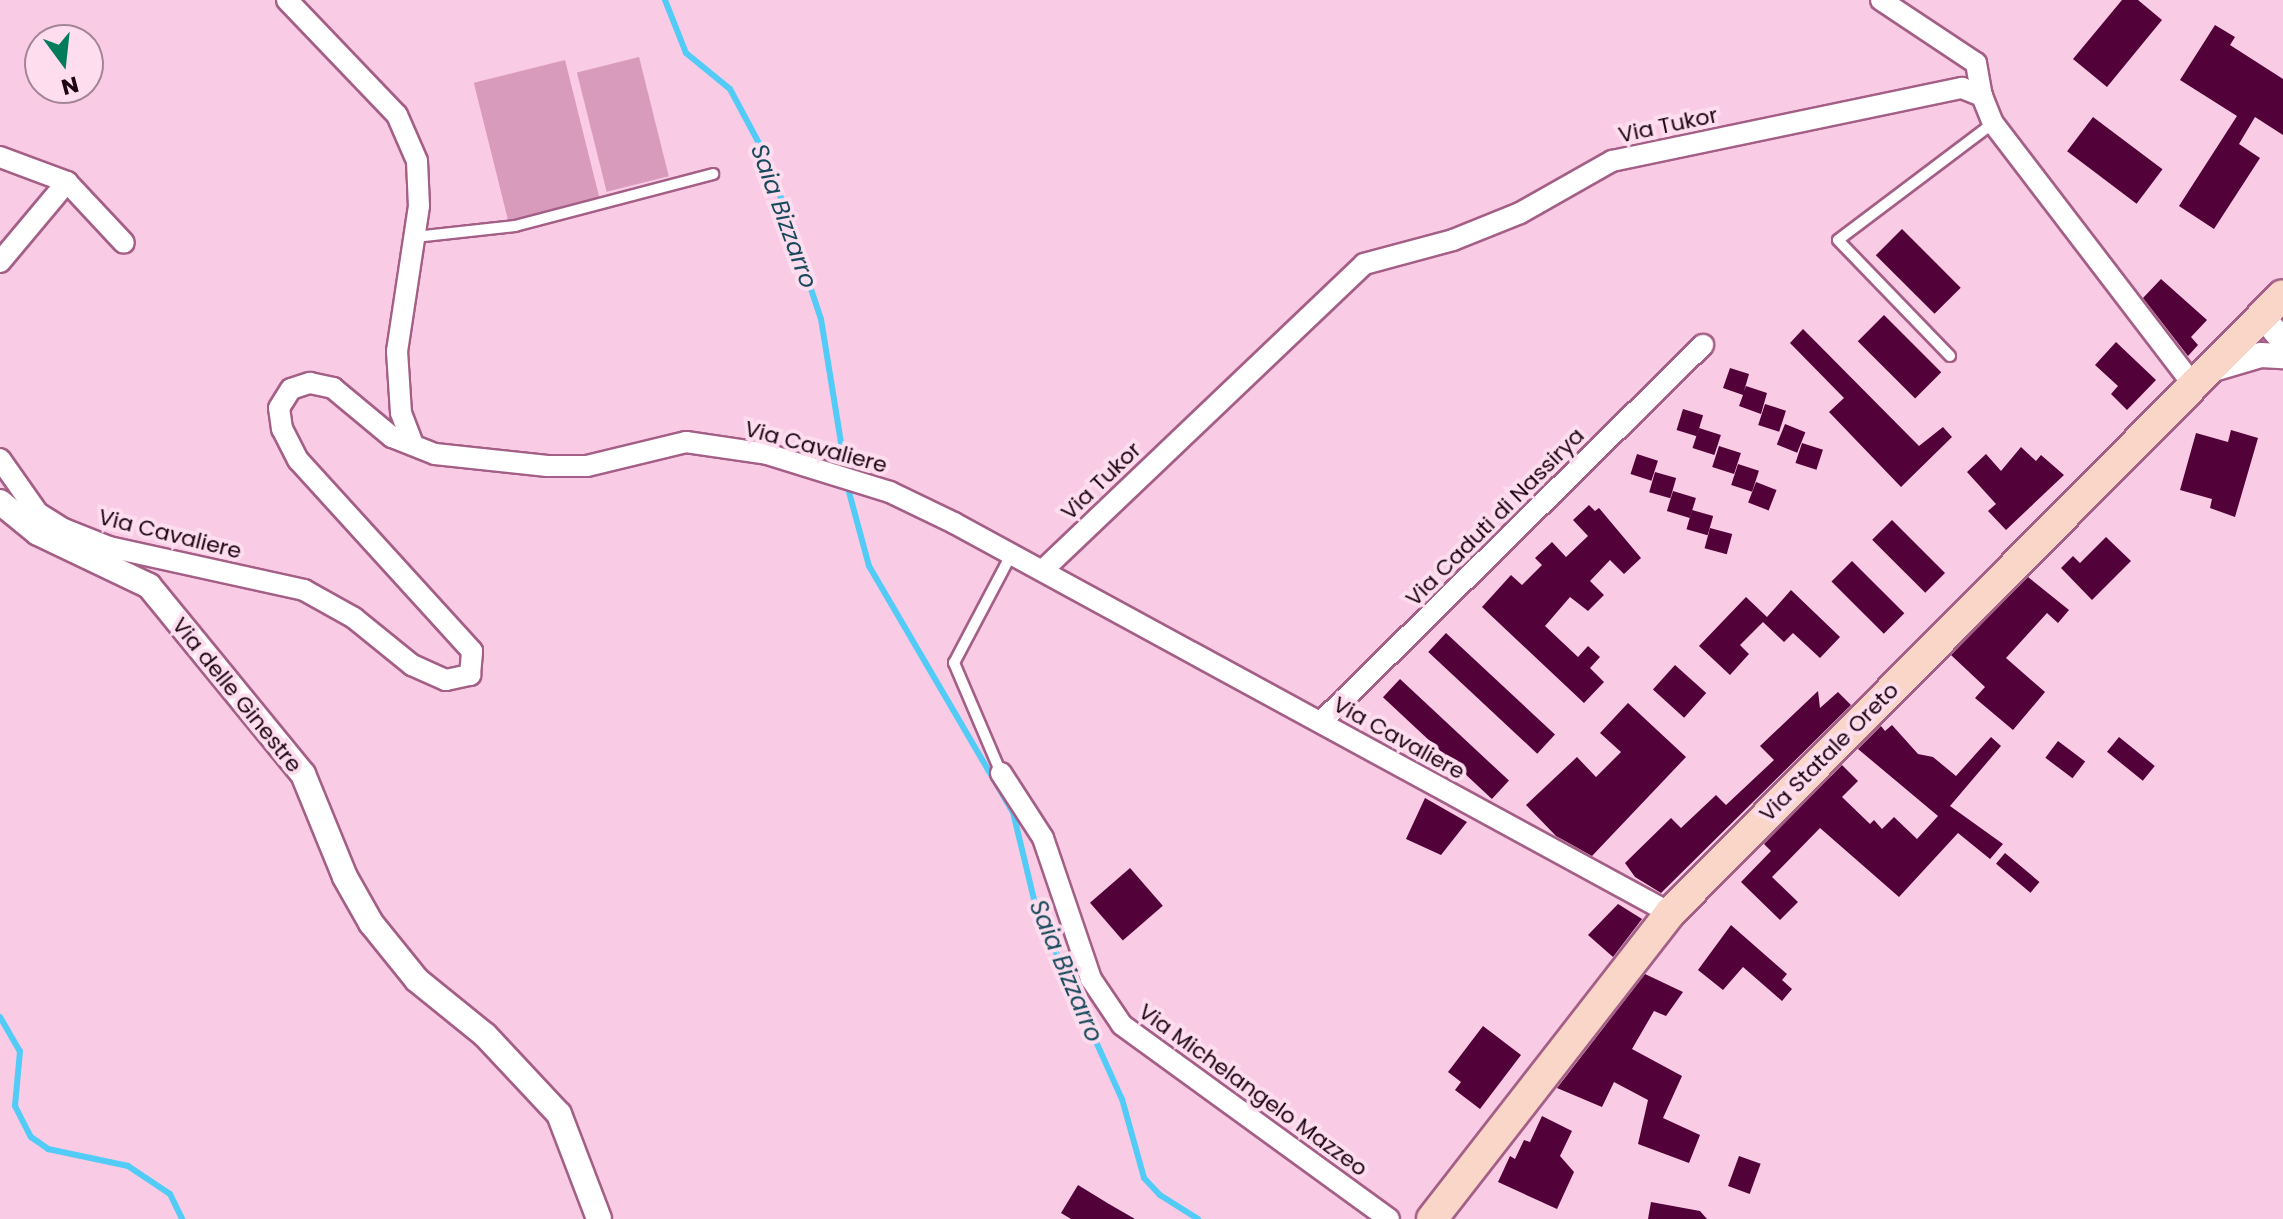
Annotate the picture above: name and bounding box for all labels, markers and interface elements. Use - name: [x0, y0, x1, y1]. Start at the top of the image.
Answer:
- north arrow: [24, 24, 104, 104]
- text: N: [58, 69, 82, 103]
- street label: Via Tukor: [1616, 102, 1720, 148]
- water label: Saia Bizzarro: [745, 140, 823, 292]
- street label: Via Cavaliere: [742, 415, 890, 479]
- street label: Via Caduti di Nassirya: [1400, 422, 1590, 612]
- street label: Via Tukor: [1056, 437, 1146, 525]
- street label: Via Cavaliere: [96, 503, 244, 565]
- street label: Via delle Ginestre: [166, 612, 308, 778]
- street label: Via Statale Oreto: [1754, 677, 1904, 827]
- street label: Via Cavaliere: [1329, 691, 1469, 785]
- water label: Saia Bizzarro: [1023, 896, 1109, 1046]
- street label: Via Michelangelo Mazzeo: [1133, 998, 1373, 1182]

